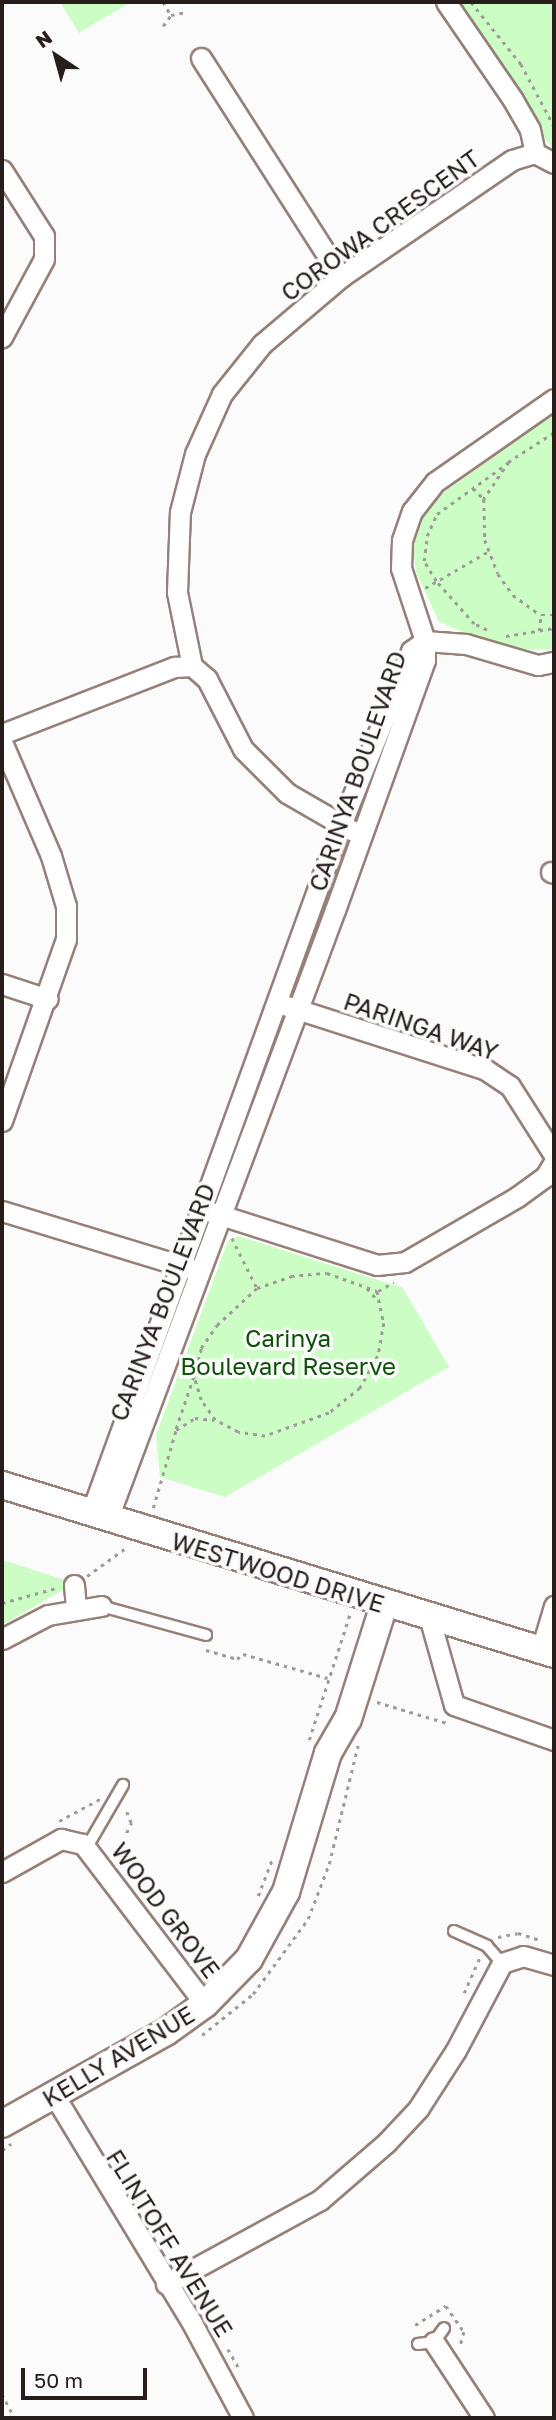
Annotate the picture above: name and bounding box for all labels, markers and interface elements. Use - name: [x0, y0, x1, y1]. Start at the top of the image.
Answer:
- north arrow: [21, 21, 91, 91]
- text: N: [31, 25, 56, 52]
- street label: COROWA CRESCENT: [275, 143, 485, 307]
- street label: CARINYA BOULEVARD: [302, 647, 412, 895]
- street label: PARINGA WAY: [340, 986, 502, 1066]
- street label: CARINYA BOULEVARD: [103, 1179, 221, 1425]
- park label: Carinya Boulevard Reserve: [180, 1324, 396, 1380]
- street label: WESTWOOD DRIVE: [168, 1526, 388, 1618]
- street label: WOOD GROVE: [106, 1837, 226, 1983]
- street label: KELLY AVENUE: [37, 1999, 199, 2113]
- street label: FLINTOFF AVENUE: [101, 2144, 239, 2342]
- scale bar: [24, 2354, 150, 2398]
- text: 50 m: [34, 2367, 83, 2393]

